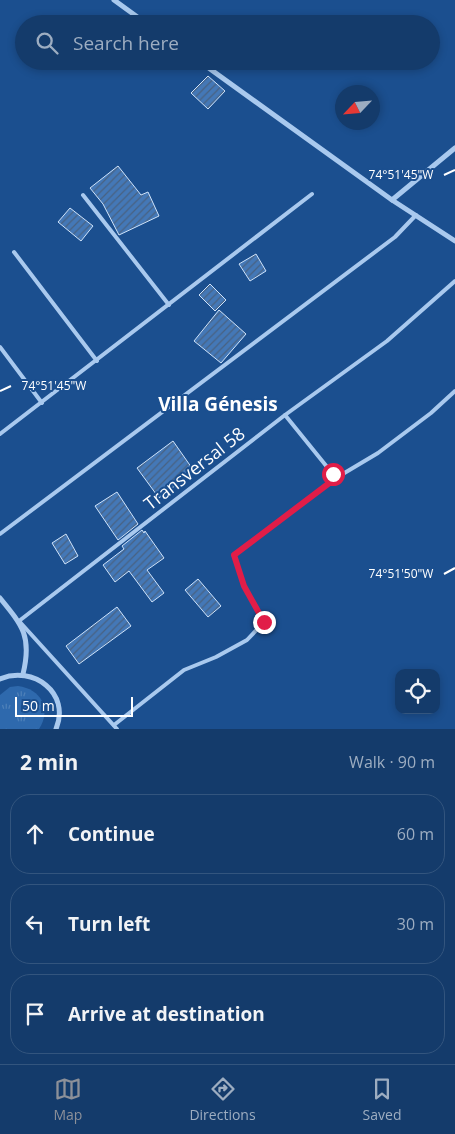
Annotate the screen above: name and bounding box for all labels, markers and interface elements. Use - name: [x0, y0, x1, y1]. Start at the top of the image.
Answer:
- search box: [15, 15, 440, 70]
- icon: search: [33, 29, 61, 57]
- text: Search here: [73, 30, 179, 56]
- north arrow: [335, 85, 380, 130]
- text: 74°51'45"W: [369, 166, 433, 183]
- text: 74°51'45"W: [22, 377, 86, 394]
- district label: Villa Génesis: [158, 391, 278, 417]
- street label: Transversal 58: [139, 421, 249, 515]
- route start: [322, 463, 345, 486]
- text: 74°51'50"W: [369, 565, 433, 582]
- route end: [253, 611, 276, 634]
- map controls: [395, 669, 440, 714]
- button: locate: [395, 669, 440, 714]
- scale bar: [15, 694, 132, 717]
- text: 50 m: [22, 696, 55, 715]
- text: 2 min: [20, 748, 78, 776]
- text: Walk · 90 m: [349, 751, 435, 773]
- icon: ahead: [21, 820, 49, 848]
- text: Continue: [68, 821, 155, 847]
- text: 60 m: [397, 823, 434, 845]
- icon: left: [21, 910, 49, 938]
- text: Turn left: [68, 911, 150, 937]
- text: 30 m: [397, 913, 434, 935]
- icon: arrive: [21, 1000, 49, 1028]
- text: Arrive at destination: [68, 1001, 265, 1027]
- tab: Map: [53, 1075, 82, 1124]
- tab: Directions: [189, 1075, 256, 1124]
- tab: Saved: [363, 1075, 401, 1124]

